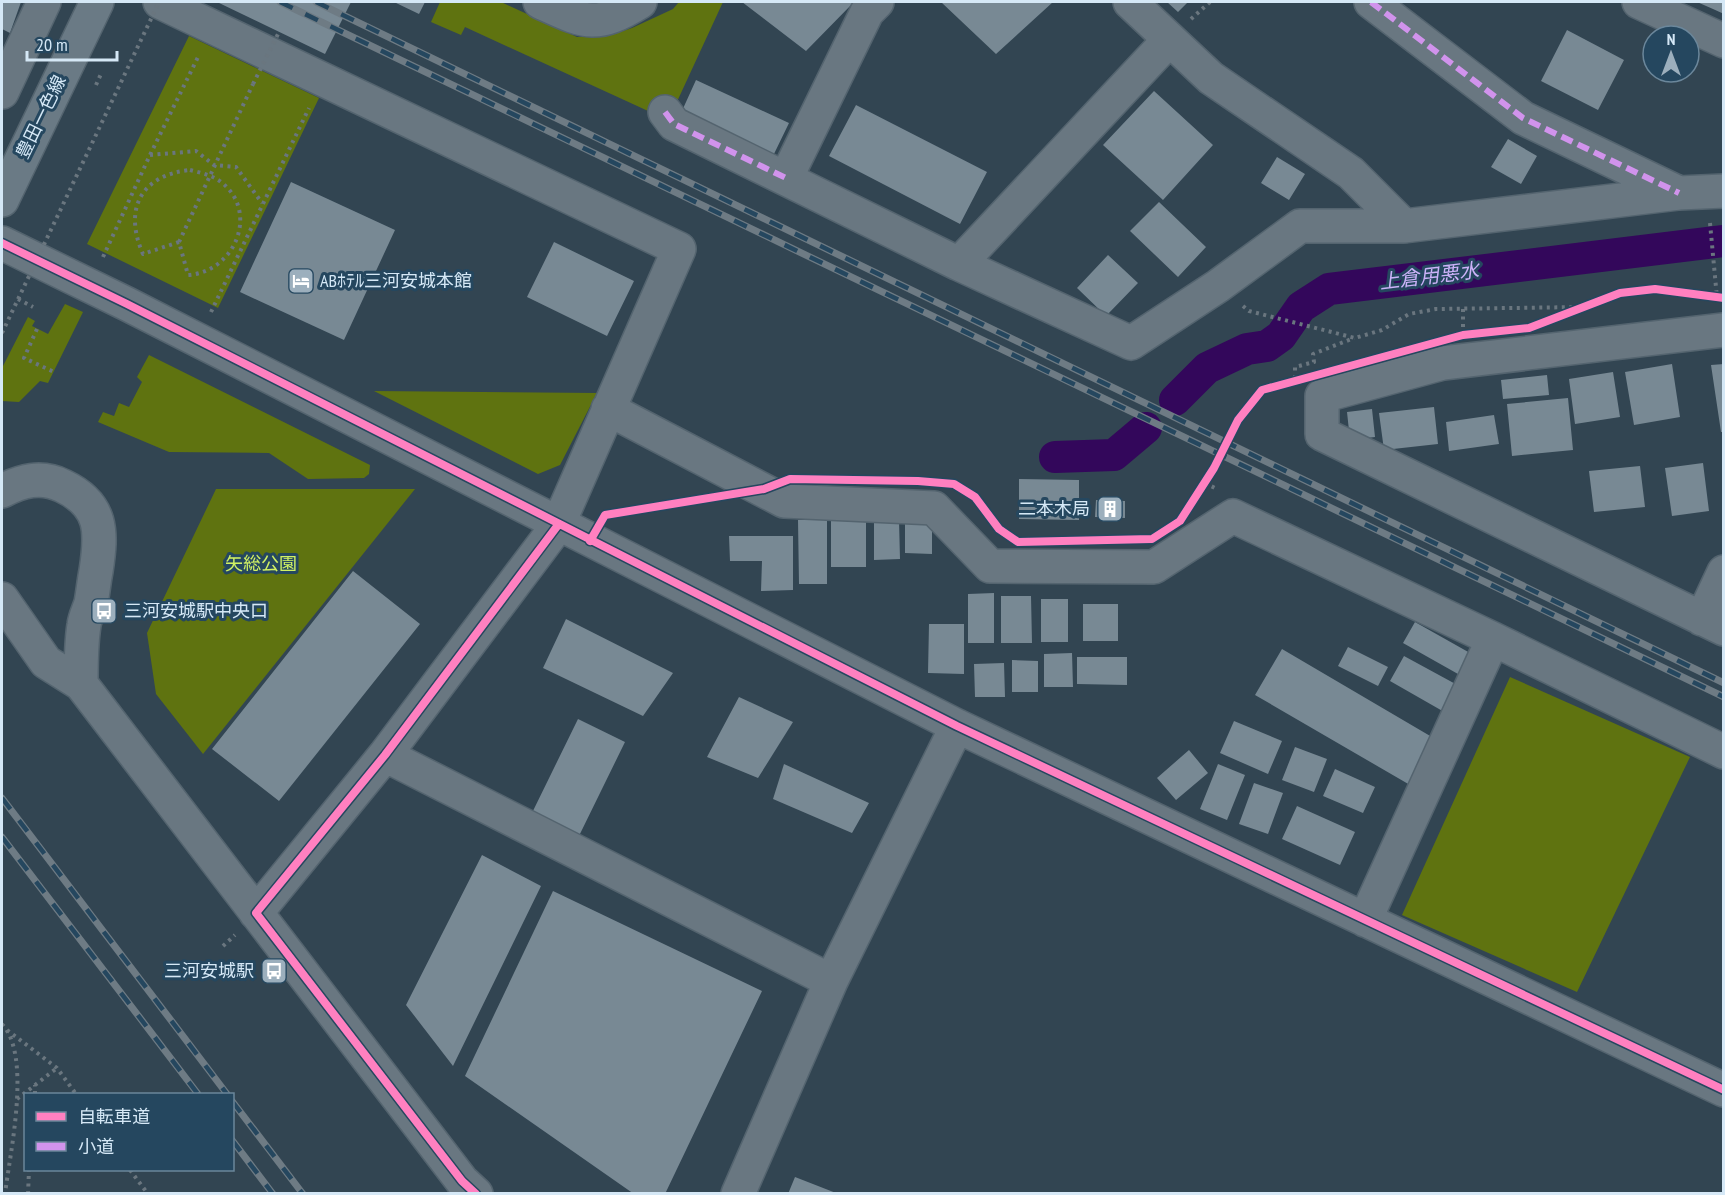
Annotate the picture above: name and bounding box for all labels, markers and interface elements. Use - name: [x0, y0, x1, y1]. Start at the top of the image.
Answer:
- scale bar: [27, 24, 117, 62]
- north arrow: [1641, 24, 1701, 84]
- text: N: [1667, 29, 1675, 49]
- text: 20 m: [36, 33, 68, 56]
- street label: 豊田一色線: [10, 71, 71, 162]
- water label: 上倉用悪水: [1378, 257, 1482, 295]
- hotel icon: ABﾎﾃﾙ三河安城本館: [286, 266, 316, 296]
- place label: ABﾎﾃﾙ三河安城本館: [320, 269, 472, 292]
- building icon: 二本木局: [1095, 494, 1125, 524]
- place label: 二本木局: [1018, 497, 1090, 520]
- park label: 矢総公園: [225, 552, 297, 575]
- bus stop icon: 三河安城駅中央口: [89, 596, 119, 626]
- place label: 三河安城駅中央口: [124, 599, 268, 622]
- bus stop icon: 三河安城駅: [259, 956, 289, 986]
- place label: 三河安城駅: [164, 959, 254, 982]
- legend: [24, 1093, 234, 1171]
- text: 自転車道: [78, 1105, 150, 1128]
- text: 小道: [78, 1135, 114, 1158]

